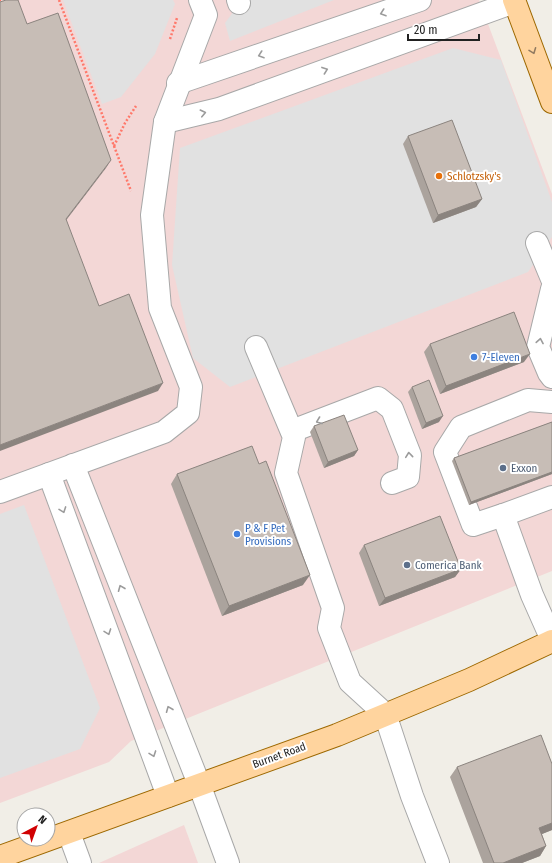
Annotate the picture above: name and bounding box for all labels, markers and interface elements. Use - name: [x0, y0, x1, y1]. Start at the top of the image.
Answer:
- one-way arrow: [380, 8, 387, 17]
- scale bar: [408, 16, 479, 42]
- text: 20 m: [414, 23, 438, 37]
- one-way arrow: [528, 48, 536, 55]
- one-way arrow: [257, 51, 264, 59]
- one-way arrow: [322, 66, 329, 75]
- one-way arrow: [199, 109, 206, 117]
- place label: Schlotzsky's: [447, 170, 501, 183]
- marker: Schlotzsky's: [434, 171, 444, 181]
- one-way arrow: [535, 338, 544, 345]
- place label: 7-Eleven: [482, 351, 520, 364]
- marker: 7-Eleven: [469, 352, 479, 362]
- one-way arrow: [316, 416, 323, 424]
- one-way arrow: [405, 452, 414, 459]
- place label: Exxon: [511, 462, 537, 475]
- marker: Exxon: [498, 463, 508, 473]
- one-way arrow: [58, 507, 66, 514]
- place label: P & F Pet Provisions: [245, 522, 292, 548]
- marker: P & F Pet Provisions: [232, 529, 242, 539]
- place label: Comerica Bank: [415, 559, 482, 572]
- marker: Comerica Bank: [402, 560, 412, 570]
- one-way arrow: [118, 585, 126, 592]
- one-way arrow: [103, 629, 111, 636]
- one-way arrow: [166, 705, 174, 712]
- street label: Burnet Road: [251, 740, 308, 771]
- one-way arrow: [148, 751, 156, 758]
- north arrow: [16, 807, 56, 847]
- text: N: [35, 813, 49, 827]

